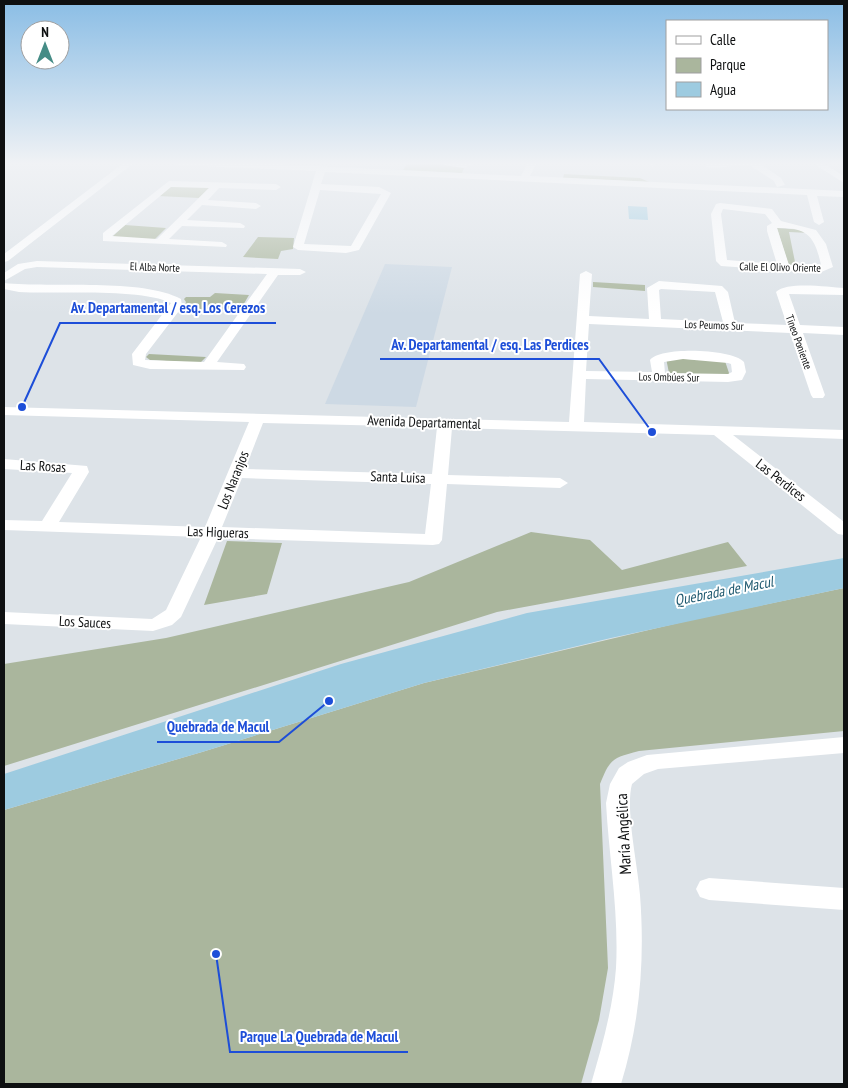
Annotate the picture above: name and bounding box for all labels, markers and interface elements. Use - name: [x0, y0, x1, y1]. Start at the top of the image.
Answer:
- north arrow: [20, 20, 70, 70]
- legend: [666, 20, 828, 110]
- text: N: [41, 23, 49, 41]
- text: Calle: [710, 30, 736, 49]
- text: Parque: [710, 55, 746, 74]
- text: Agua: [710, 80, 736, 99]
- street label: El Alba Norte: [130, 259, 181, 275]
- street label: Calle El Olivo Oriente: [739, 259, 821, 275]
- callout: Av. Departamental / esq. Los Cerezos: [60, 293, 276, 323]
- text: Av. Departamental / esq. Los Cerezos: [70, 298, 265, 317]
- street label: Tineo Poniente: [783, 313, 816, 372]
- street label: Los Peumos Sur: [684, 317, 744, 333]
- callout: Av. Departamental / esq. Las Perdices: [380, 329, 599, 359]
- text: Av. Departamental / esq. Las Perdices: [390, 335, 589, 354]
- street label: Los Ombúes Sur: [639, 369, 699, 385]
- street label: Avenida Departamental: [367, 411, 482, 433]
- street label: Los Naranjos: [213, 448, 253, 512]
- street label: Las Perdices: [752, 455, 810, 505]
- street label: Las Rosas: [19, 456, 67, 476]
- street label: Santa Luisa: [370, 467, 426, 487]
- street label: Las Higueras: [187, 522, 249, 542]
- water label: Quebrada de Macul: [673, 571, 776, 609]
- street label: Los Sauces: [59, 612, 112, 632]
- callout: Quebrada de Macul: [157, 712, 279, 742]
- text: Quebrada de Macul: [167, 717, 270, 736]
- street label: María Angélica: [611, 793, 635, 875]
- callout: Parque La Quebrada de Macul: [230, 1022, 408, 1052]
- text: Parque La Quebrada de Macul: [240, 1027, 398, 1046]

